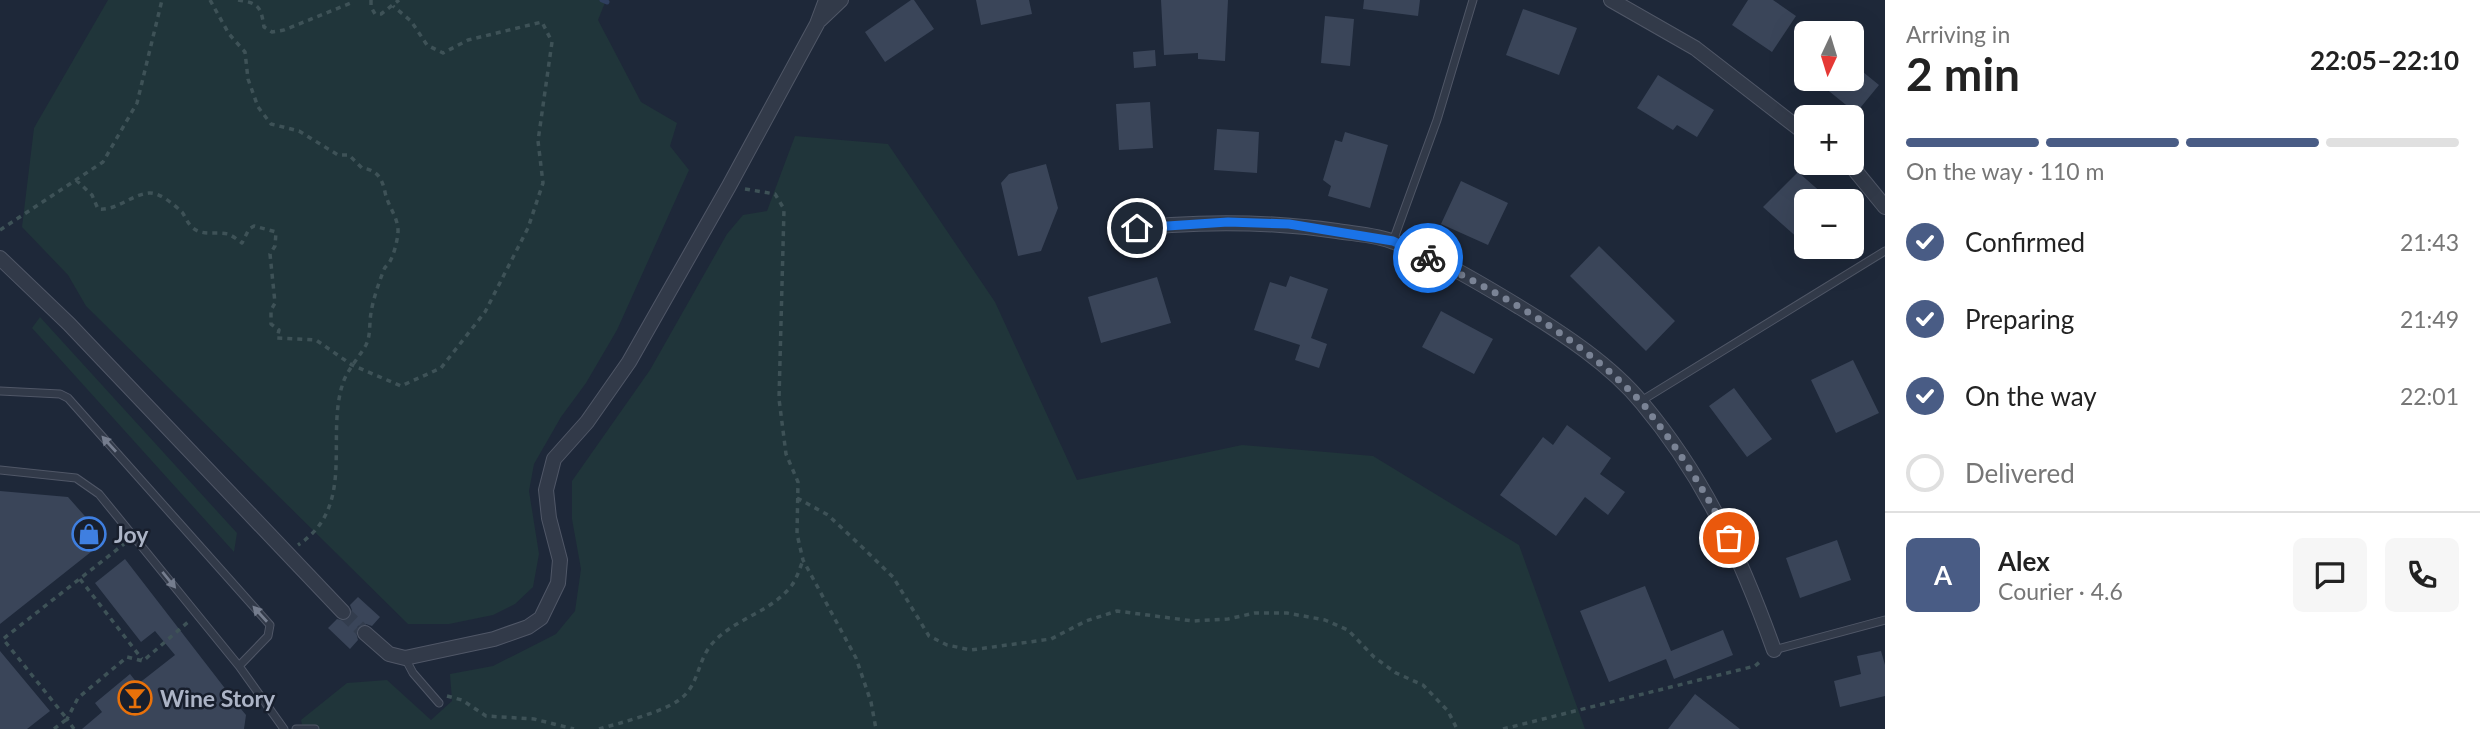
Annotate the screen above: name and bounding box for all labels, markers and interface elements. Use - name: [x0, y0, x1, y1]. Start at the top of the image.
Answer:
- text: Arriving in: [1906, 20, 2010, 48]
- north arrow: [1794, 21, 1864, 91]
- map controls: [1794, 21, 1864, 259]
- text: 22:05–22:10: [2310, 44, 2459, 76]
- text: 2 min: [1906, 46, 2020, 101]
- button: +: [1794, 105, 1864, 175]
- text: On the way · 110 m: [1906, 157, 2105, 185]
- button: −: [1794, 189, 1864, 259]
- pin: [1107, 198, 1167, 258]
- icon: home: [1118, 209, 1156, 247]
- courier: [1393, 223, 1463, 293]
- icon: check: [1906, 223, 1944, 261]
- text: Confirmed: [1965, 226, 2085, 258]
- text: 21:43: [2400, 228, 2459, 256]
- icon: bike: [1409, 239, 1447, 277]
- icon: check: [1906, 300, 1944, 338]
- text: Preparing: [1965, 303, 2074, 335]
- text: 21:49: [2400, 305, 2459, 333]
- icon: check: [1906, 377, 1944, 415]
- text: On the way: [1965, 380, 2097, 412]
- text: 22:01: [2400, 382, 2459, 410]
- one-way arrow: [101, 435, 117, 453]
- text: Delivered: [1965, 457, 2075, 489]
- pin: [1699, 508, 1759, 568]
- shop icon: Joy: [70, 515, 108, 553]
- icon: bag: [1710, 519, 1748, 557]
- place label: Joy: [114, 520, 149, 548]
- button: chat: [2293, 538, 2367, 612]
- button: phone: [2385, 538, 2459, 612]
- text: Alex: [1998, 545, 2050, 577]
- text: A: [1934, 559, 1952, 591]
- one-way arrow: [161, 571, 176, 588]
- text: Courier · 4.6: [1998, 577, 2123, 605]
- one-way arrow: [252, 606, 268, 623]
- bar icon: Wine Story: [116, 679, 154, 717]
- place label: Wine Story: [160, 684, 276, 712]

